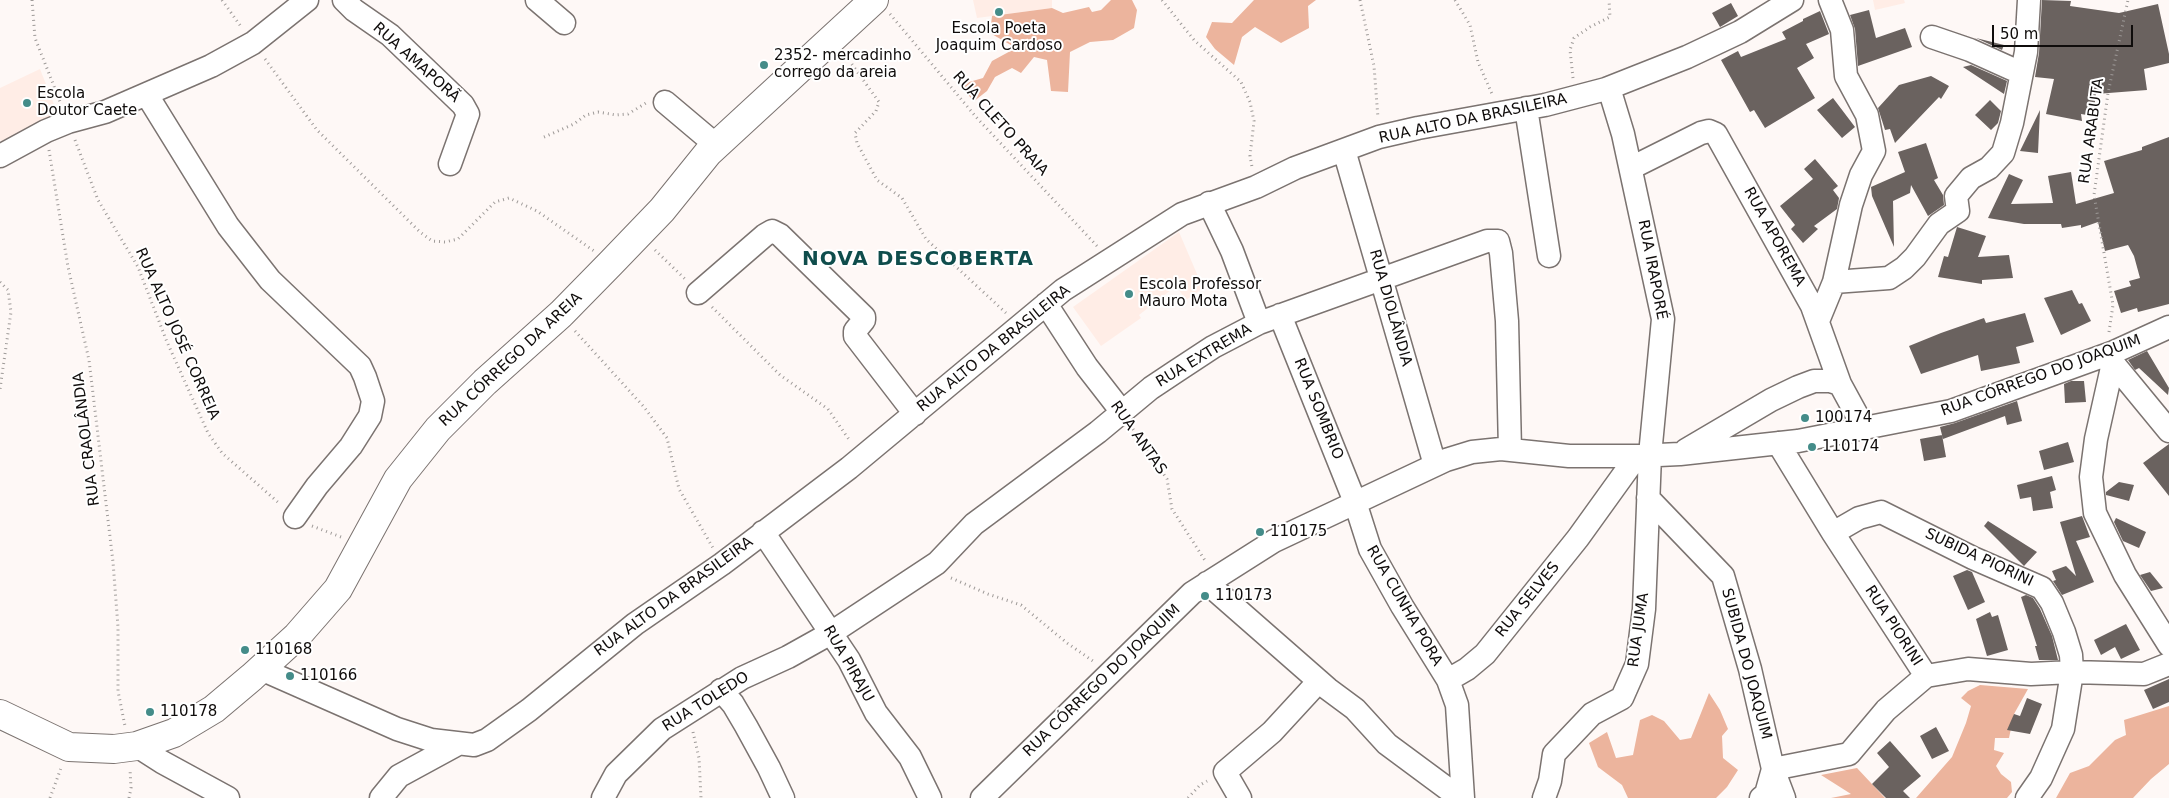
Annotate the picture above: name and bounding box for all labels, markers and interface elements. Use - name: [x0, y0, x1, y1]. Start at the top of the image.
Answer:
- marker: Escola Poeta Joaquim Cardoso: [993, 6, 1005, 18]
- scale bar: [1994, 15, 2135, 47]
- street label: RUA AMAPORÃ: [369, 19, 463, 107]
- place label: Escola Poeta Joaquim Cardoso: [936, 20, 1062, 55]
- text: 50 m: [2000, 25, 2038, 43]
- place label: 2352- mercadinho corrego da areia: [774, 47, 911, 82]
- marker: 2352- mercadinho corrego da areia: [758, 59, 770, 71]
- street label: RUA CLETO PRAIA: [948, 68, 1052, 180]
- street label: RUA ARABUTA: [2076, 77, 2108, 185]
- place label: Escola Doutor Caete: [37, 85, 137, 120]
- street label: RUA ALTO DA BRASILEIRA: [1377, 90, 1569, 148]
- marker: Escola Doutor Caete: [21, 97, 33, 109]
- street label: RUA APOREMA: [1739, 184, 1809, 290]
- street label: RUA IRAPORÉ: [1633, 218, 1671, 322]
- street label: RUA ALTO JOSÉ CORREIA: [131, 245, 223, 423]
- district label: NOVA DESCOBERTA: [800, 248, 1036, 272]
- street label: RUA DIOLÂNDIA: [1365, 248, 1415, 368]
- place label: Escola Professor Mauro Mota: [1139, 276, 1261, 311]
- street label: RUA ALTO DA BRASILEIRA: [914, 282, 1074, 416]
- marker: Escola Professor Mauro Mota: [1123, 288, 1135, 300]
- street label: RUA CÓRREGO DA AREIA: [436, 289, 586, 431]
- street label: RUA EXTREMA: [1153, 320, 1255, 392]
- street label: RUA CÓRREGO DO JOAQUIM: [1939, 331, 2143, 421]
- street label: RUA SOMBRIO: [1289, 356, 1347, 462]
- street label: RUA CRAOLÂNDIA: [70, 371, 104, 507]
- street label: RUA ANTAS: [1106, 398, 1170, 478]
- place label: 100174: [1815, 409, 1872, 427]
- marker: 100174: [1799, 412, 1811, 424]
- place label: 110174: [1822, 438, 1879, 456]
- marker: 110174: [1806, 441, 1818, 453]
- place label: 110175: [1270, 523, 1327, 541]
- street label: SUBIDA PIORINI: [1922, 525, 2036, 591]
- marker: 110175: [1254, 526, 1266, 538]
- street label: RUA ALTO DA BRASILEIRA: [591, 533, 757, 661]
- street label: RUA CUNHA PORA: [1362, 542, 1446, 670]
- street label: RUA SELVES: [1492, 559, 1564, 641]
- street label: RUA PIORINI: [1860, 582, 1926, 670]
- street label: SUBIDA DO JOAQUIM: [1717, 586, 1775, 742]
- place label: 110173: [1215, 587, 1272, 605]
- marker: 110173: [1199, 590, 1211, 602]
- street label: RUA JUMA: [1625, 592, 1653, 668]
- street label: RUA CÓRREGO DO JOAQUIM: [1020, 601, 1184, 761]
- street label: RUA PIRAJU: [819, 623, 877, 705]
- place label: 110168: [255, 641, 312, 659]
- marker: 110168: [239, 644, 251, 656]
- place label: 110166: [300, 667, 357, 685]
- street label: RUA TOLEDO: [659, 668, 753, 736]
- marker: 110166: [284, 670, 296, 682]
- place label: 110178: [160, 703, 217, 721]
- marker: 110178: [144, 706, 156, 718]

